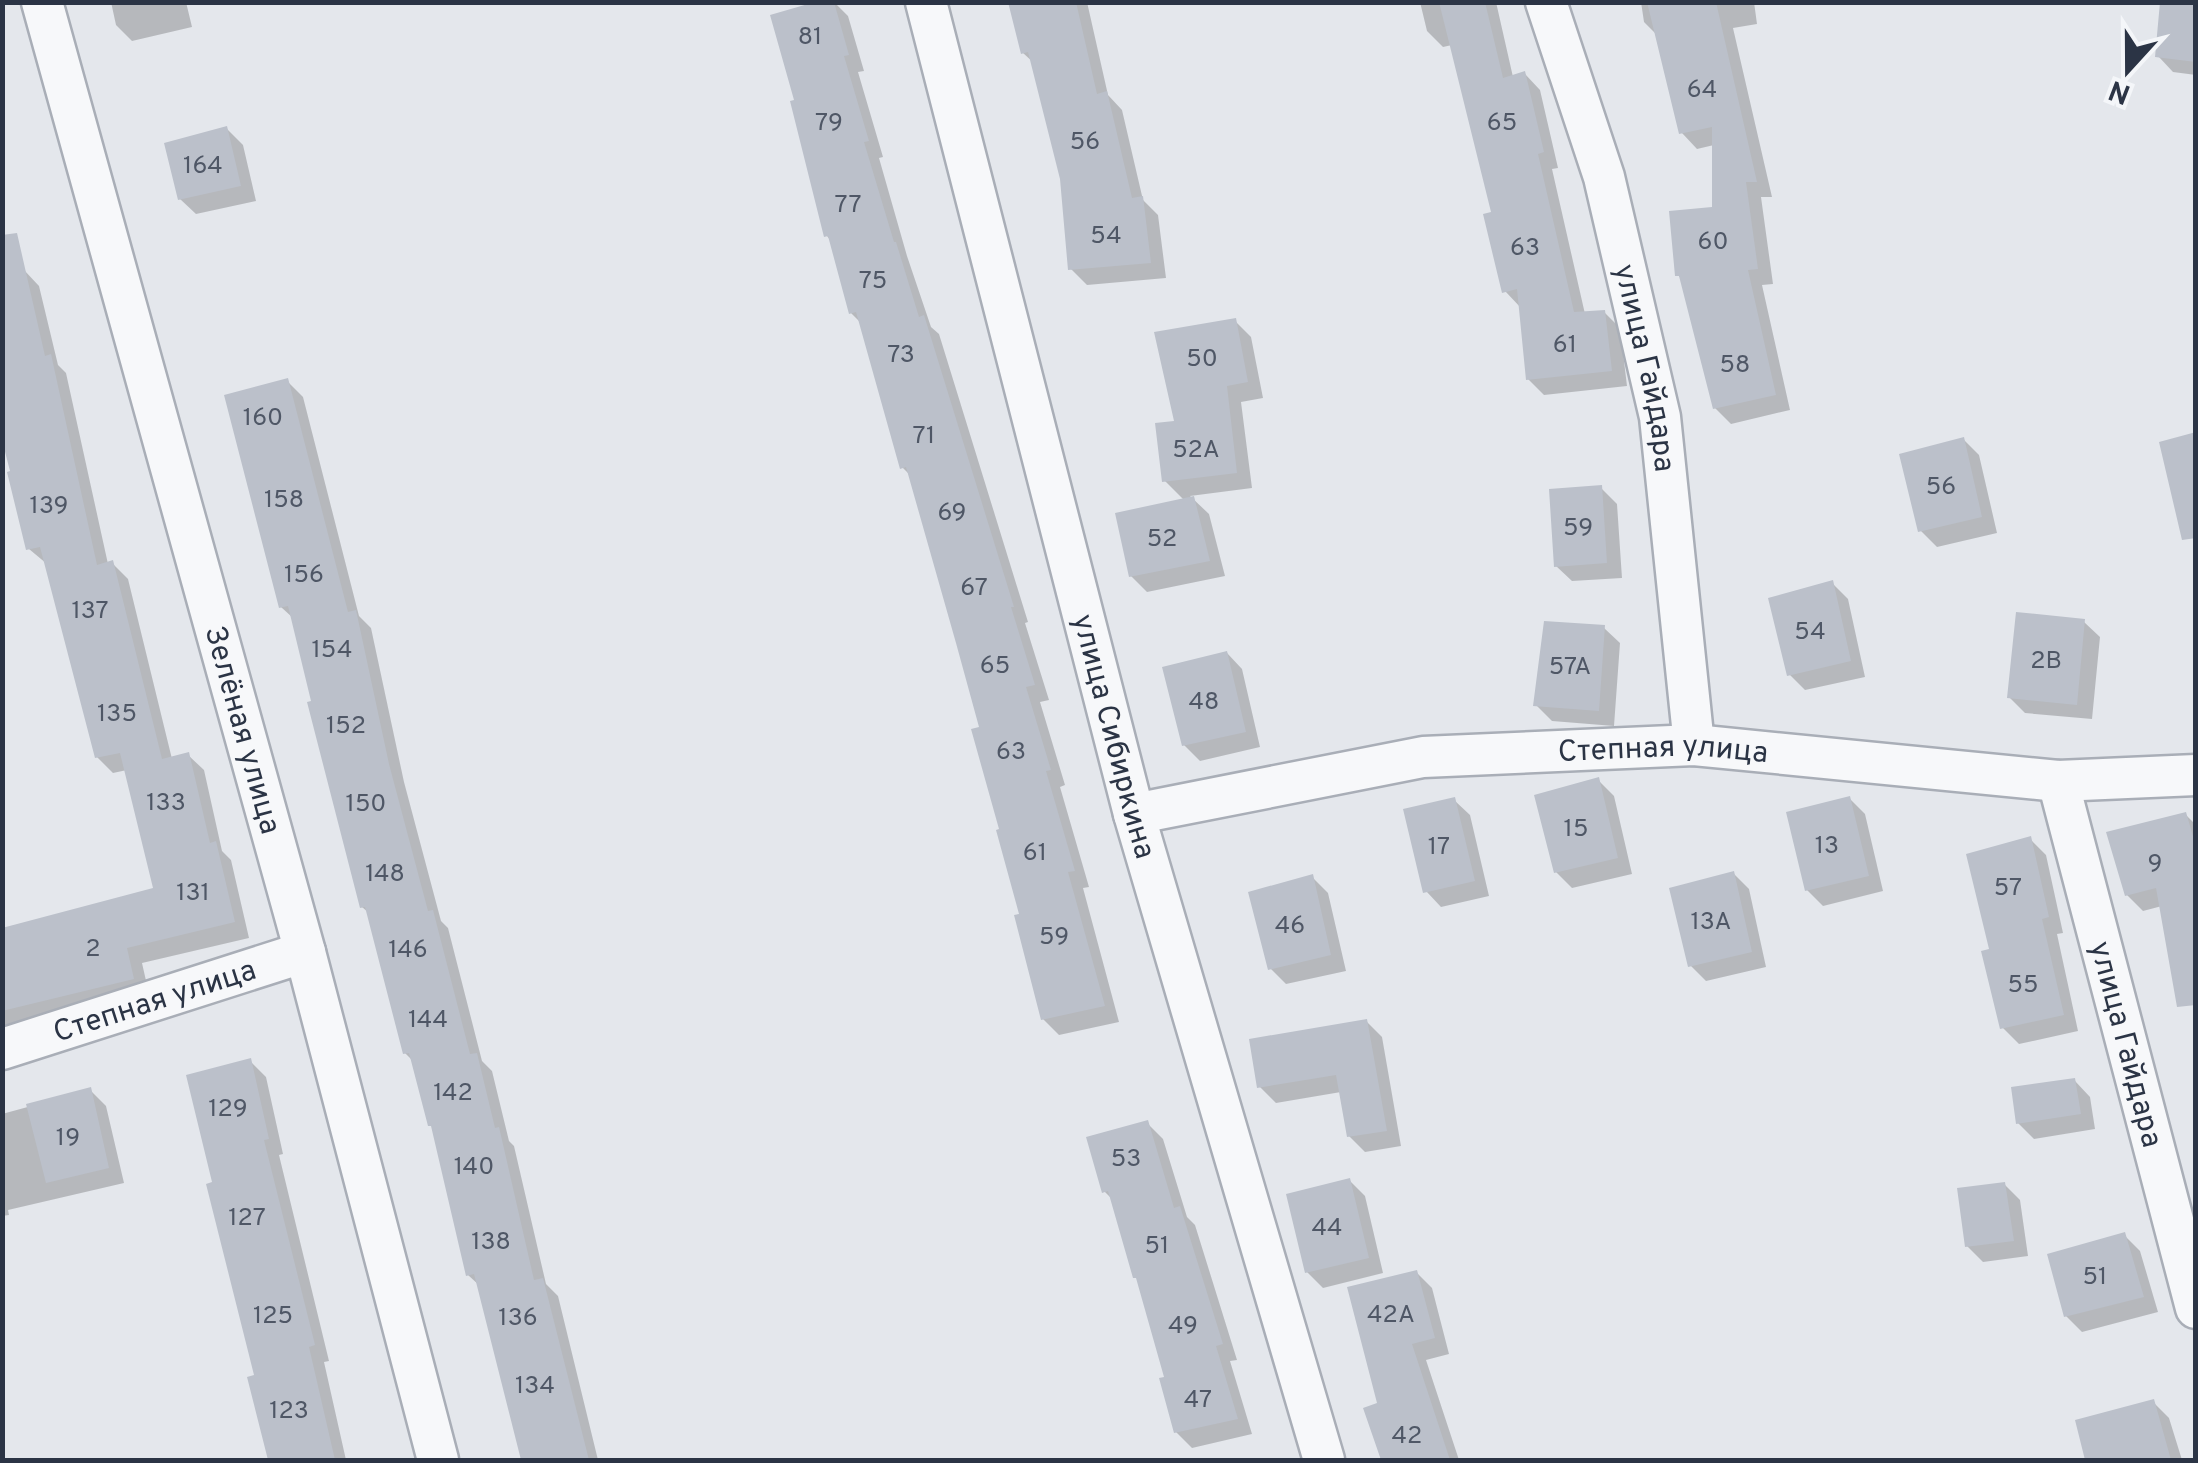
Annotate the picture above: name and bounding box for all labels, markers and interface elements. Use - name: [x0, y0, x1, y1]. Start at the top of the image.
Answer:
- north arrow: [2078, 20, 2178, 120]
- house number: 81: [798, 22, 822, 54]
- text: N: [2104, 70, 2136, 111]
- house number: 64: [1687, 75, 1717, 107]
- house number: 79: [815, 108, 843, 140]
- house number: 65: [1487, 108, 1517, 140]
- house number: 56: [1070, 127, 1100, 159]
- house number: 164: [183, 151, 223, 183]
- house number: 77: [835, 190, 861, 222]
- house number: 54: [1090, 221, 1122, 253]
- house number: 60: [1698, 227, 1728, 259]
- house number: 63: [1510, 233, 1540, 265]
- street label: улица Гайдара: [1604, 261, 1682, 474]
- house number: 75: [859, 266, 887, 298]
- house number: 61: [1553, 330, 1577, 362]
- house number: 73: [887, 340, 915, 372]
- house number: 50: [1186, 344, 1218, 376]
- house number: 58: [1720, 350, 1750, 382]
- house number: 160: [243, 403, 283, 435]
- house number: 71: [913, 421, 935, 453]
- house number: 52А: [1172, 435, 1220, 467]
- house number: 56: [1926, 472, 1956, 504]
- house number: 158: [264, 485, 304, 517]
- house number: 139: [30, 491, 68, 523]
- house number: 69: [938, 498, 966, 530]
- house number: 59: [1563, 513, 1593, 545]
- house number: 52: [1147, 524, 1177, 556]
- house number: 156: [284, 560, 324, 592]
- house number: 67: [960, 573, 988, 605]
- house number: 137: [71, 596, 109, 628]
- street label: улица Сибиркина: [1063, 611, 1162, 864]
- house number: 54: [1794, 617, 1826, 649]
- street label: Зелёная улица: [195, 622, 287, 839]
- house number: 154: [312, 635, 352, 667]
- house number: 2В: [2030, 646, 2062, 678]
- house number: 65: [980, 651, 1010, 683]
- house number: 57А: [1549, 652, 1591, 684]
- house number: 48: [1189, 687, 1219, 719]
- house number: 135: [97, 699, 137, 731]
- house number: 152: [326, 711, 366, 743]
- street label: Степная улица: [1557, 729, 1770, 773]
- house number: 63: [996, 737, 1026, 769]
- house number: 133: [146, 788, 186, 820]
- house number: 150: [346, 789, 386, 821]
- house number: 15: [1564, 814, 1588, 846]
- house number: 13: [1815, 831, 1839, 863]
- house number: 17: [1428, 832, 1450, 864]
- house number: 61: [1023, 838, 1047, 870]
- house number: 9: [2148, 849, 2162, 881]
- house number: 148: [365, 859, 405, 891]
- house number: 57: [1994, 873, 2022, 905]
- house number: 131: [176, 878, 210, 910]
- house number: 13А: [1690, 907, 1732, 939]
- house number: 46: [1275, 911, 1305, 943]
- house number: 59: [1039, 922, 1069, 954]
- house number: 2: [85, 934, 101, 966]
- house number: 146: [388, 935, 428, 967]
- street label: улица Гайдара: [2080, 938, 2169, 1152]
- street label: Степная улица: [49, 953, 261, 1052]
- house number: 55: [2007, 970, 2039, 1002]
- house number: 144: [408, 1005, 448, 1037]
- house number: 142: [433, 1078, 473, 1110]
- house number: 129: [208, 1094, 248, 1126]
- house number: 19: [56, 1123, 80, 1155]
- house number: 53: [1111, 1144, 1141, 1176]
- house number: 140: [454, 1152, 494, 1184]
- house number: 127: [228, 1203, 266, 1235]
- house number: 44: [1311, 1213, 1343, 1245]
- house number: 138: [471, 1227, 511, 1259]
- house number: 51: [1145, 1231, 1169, 1263]
- house number: 51: [2083, 1262, 2107, 1294]
- house number: 42А: [1367, 1300, 1415, 1332]
- house number: 125: [253, 1301, 293, 1333]
- house number: 136: [498, 1303, 538, 1335]
- house number: 49: [1168, 1311, 1198, 1343]
- house number: 134: [515, 1371, 555, 1403]
- house number: 47: [1184, 1385, 1212, 1417]
- house number: 123: [269, 1396, 309, 1428]
- house number: 42: [1392, 1421, 1422, 1453]

